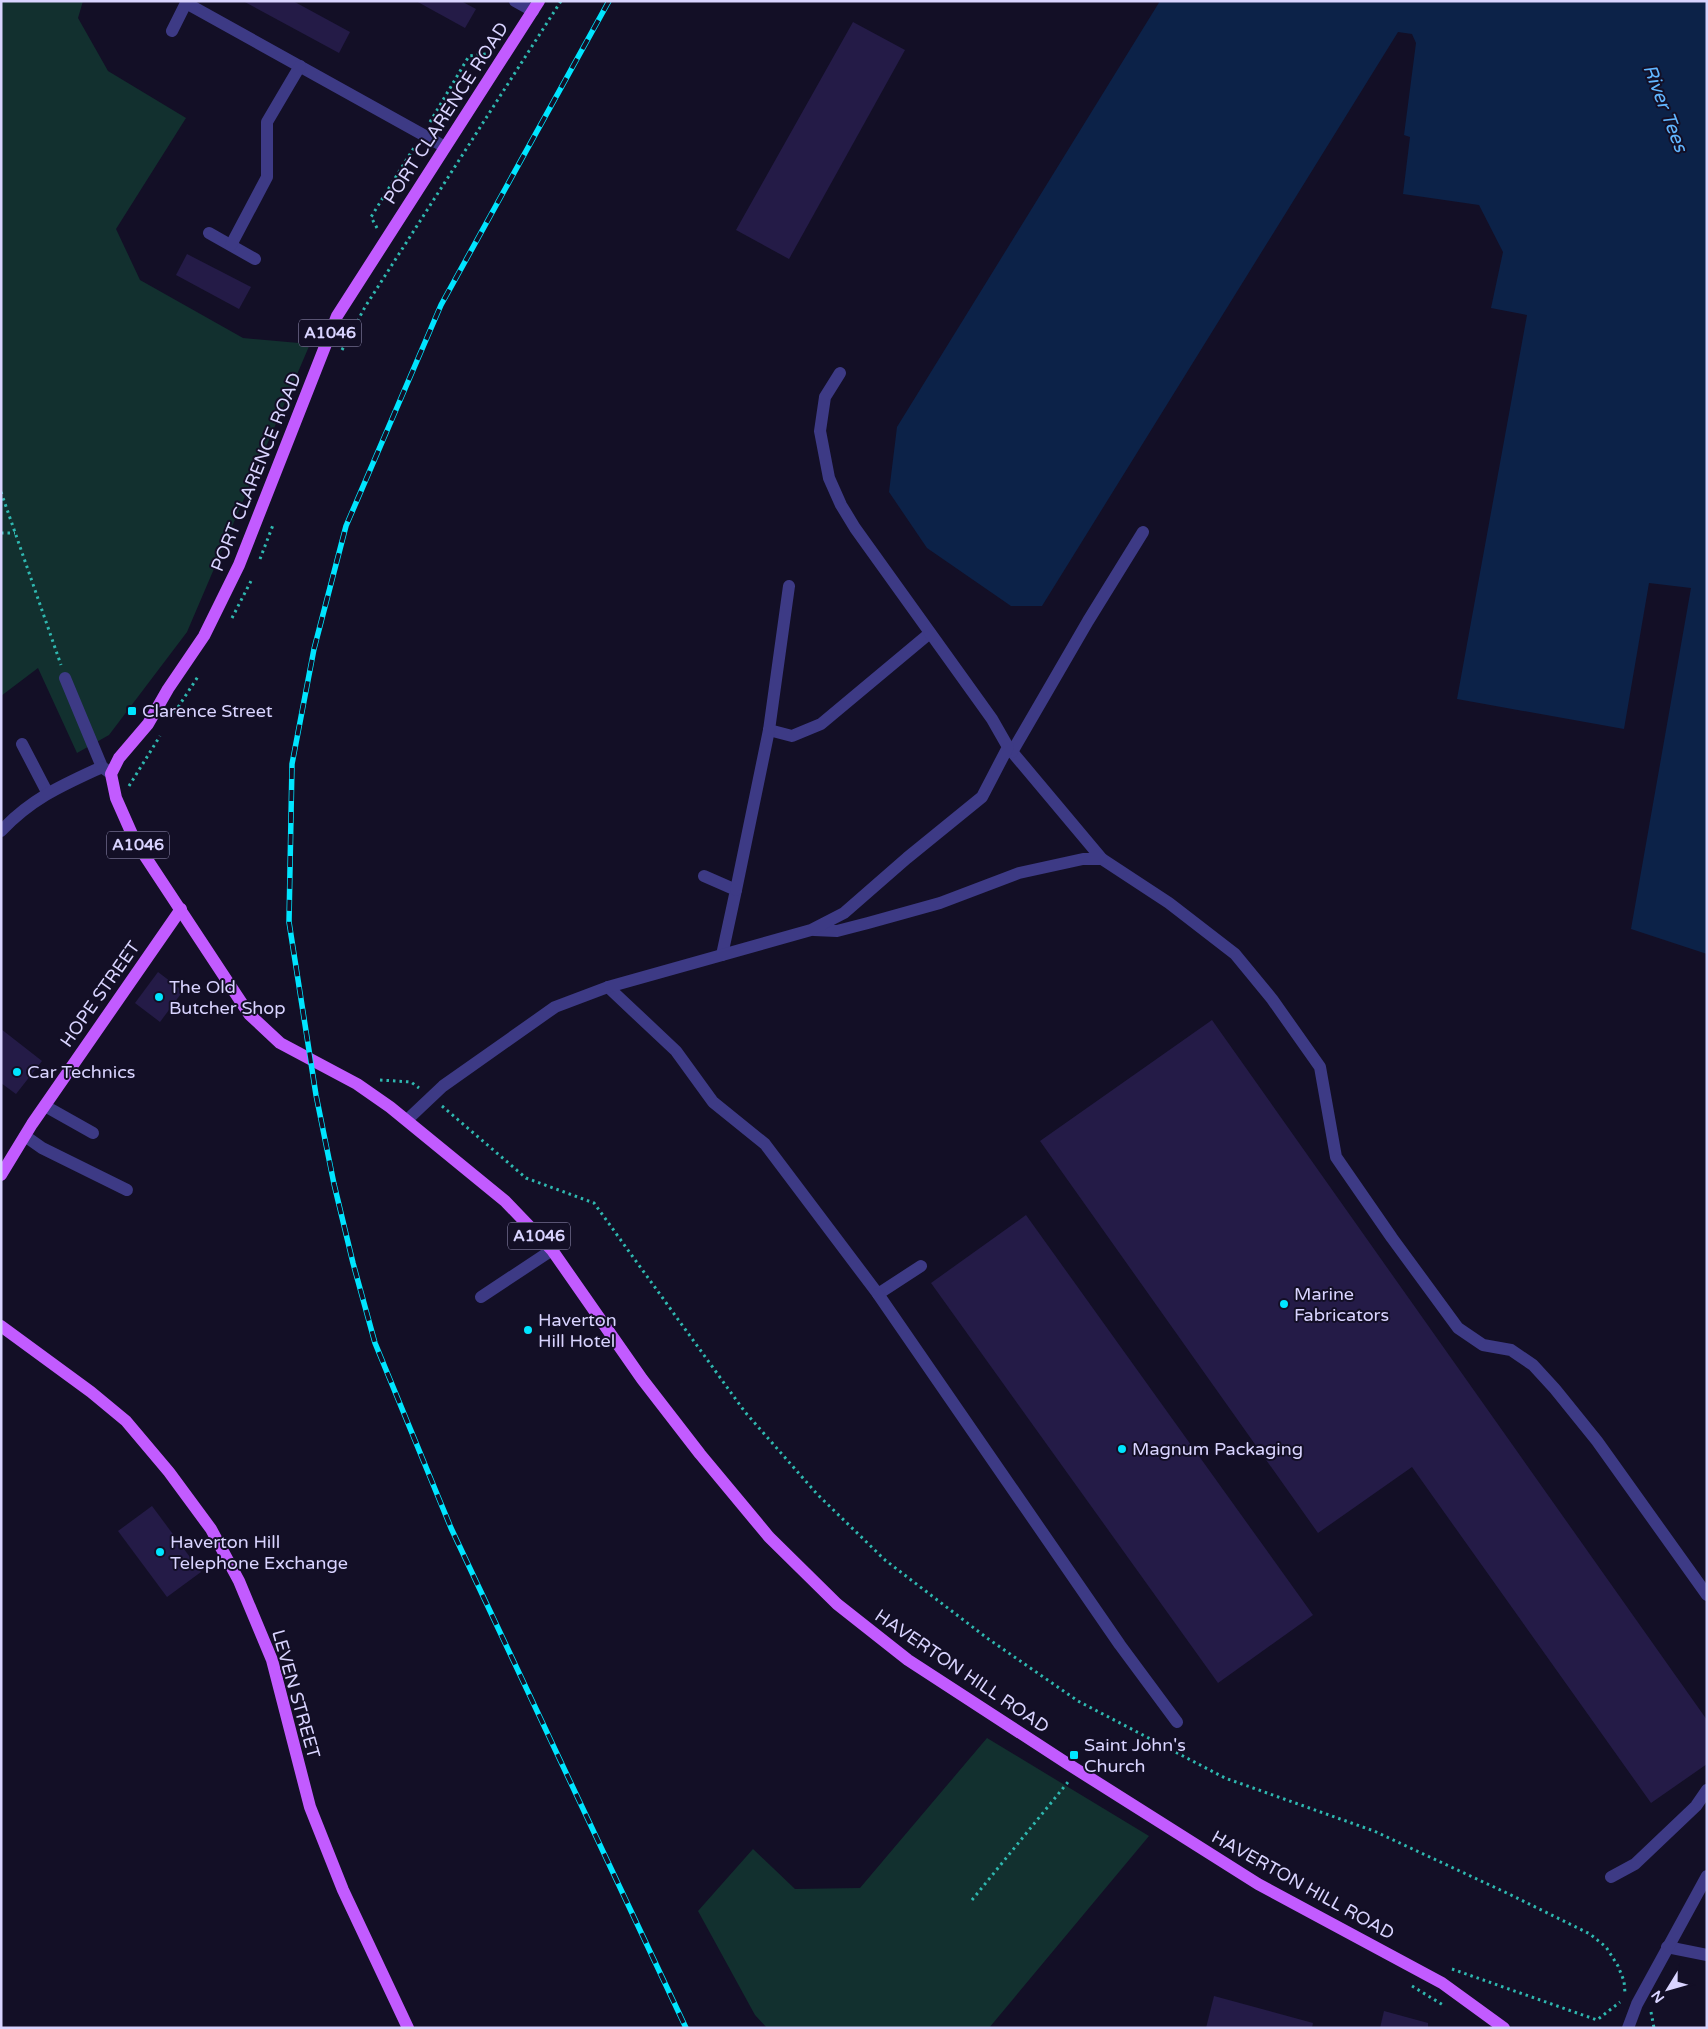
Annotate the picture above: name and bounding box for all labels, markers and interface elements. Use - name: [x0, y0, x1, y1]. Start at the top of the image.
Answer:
- street label: PORT CLARENCE ROAD: [379, 18, 513, 208]
- water label: River Tees: [1638, 61, 1692, 157]
- road number: A1046: [299, 319, 361, 346]
- street label: PORT CLARENCE ROAD: [206, 369, 306, 575]
- place label: Clarence Street: [142, 700, 273, 722]
- marker: Clarence Street: [126, 705, 138, 717]
- road number: A1046: [107, 832, 169, 858]
- street label: HOPE STREET: [55, 937, 145, 1051]
- place label: The Old Butcher Shop: [169, 976, 286, 1019]
- marker: The Old Butcher Shop: [153, 991, 165, 1003]
- place label: Car Technics: [27, 1061, 135, 1083]
- marker: Car Technics: [11, 1066, 23, 1078]
- road number: A1046: [508, 1222, 570, 1250]
- place label: Marine Fabricators: [1294, 1283, 1389, 1326]
- marker: Marine Fabricators: [1278, 1298, 1290, 1310]
- place label: Haverton Hill Hotel: [538, 1309, 617, 1352]
- marker: Haverton Hill Hotel: [522, 1324, 534, 1336]
- place label: Magnum Packaging: [1132, 1438, 1303, 1460]
- marker: Magnum Packaging: [1116, 1443, 1128, 1455]
- place label: Haverton Hill Telephone Exchange: [170, 1531, 348, 1574]
- marker: Haverton Hill Telephone Exchange: [154, 1546, 166, 1558]
- street label: HAVERTON HILL ROAD: [871, 1604, 1053, 1738]
- street label: LEVEN STREET: [267, 1627, 325, 1761]
- place label: Saint John's Church: [1084, 1734, 1186, 1777]
- marker: Saint John's Church: [1068, 1749, 1080, 1761]
- street label: HAVERTON HILL ROAD: [1208, 1826, 1398, 1944]
- north arrow: [1643, 1964, 1693, 2014]
- text: N: [1648, 1987, 1668, 2006]

